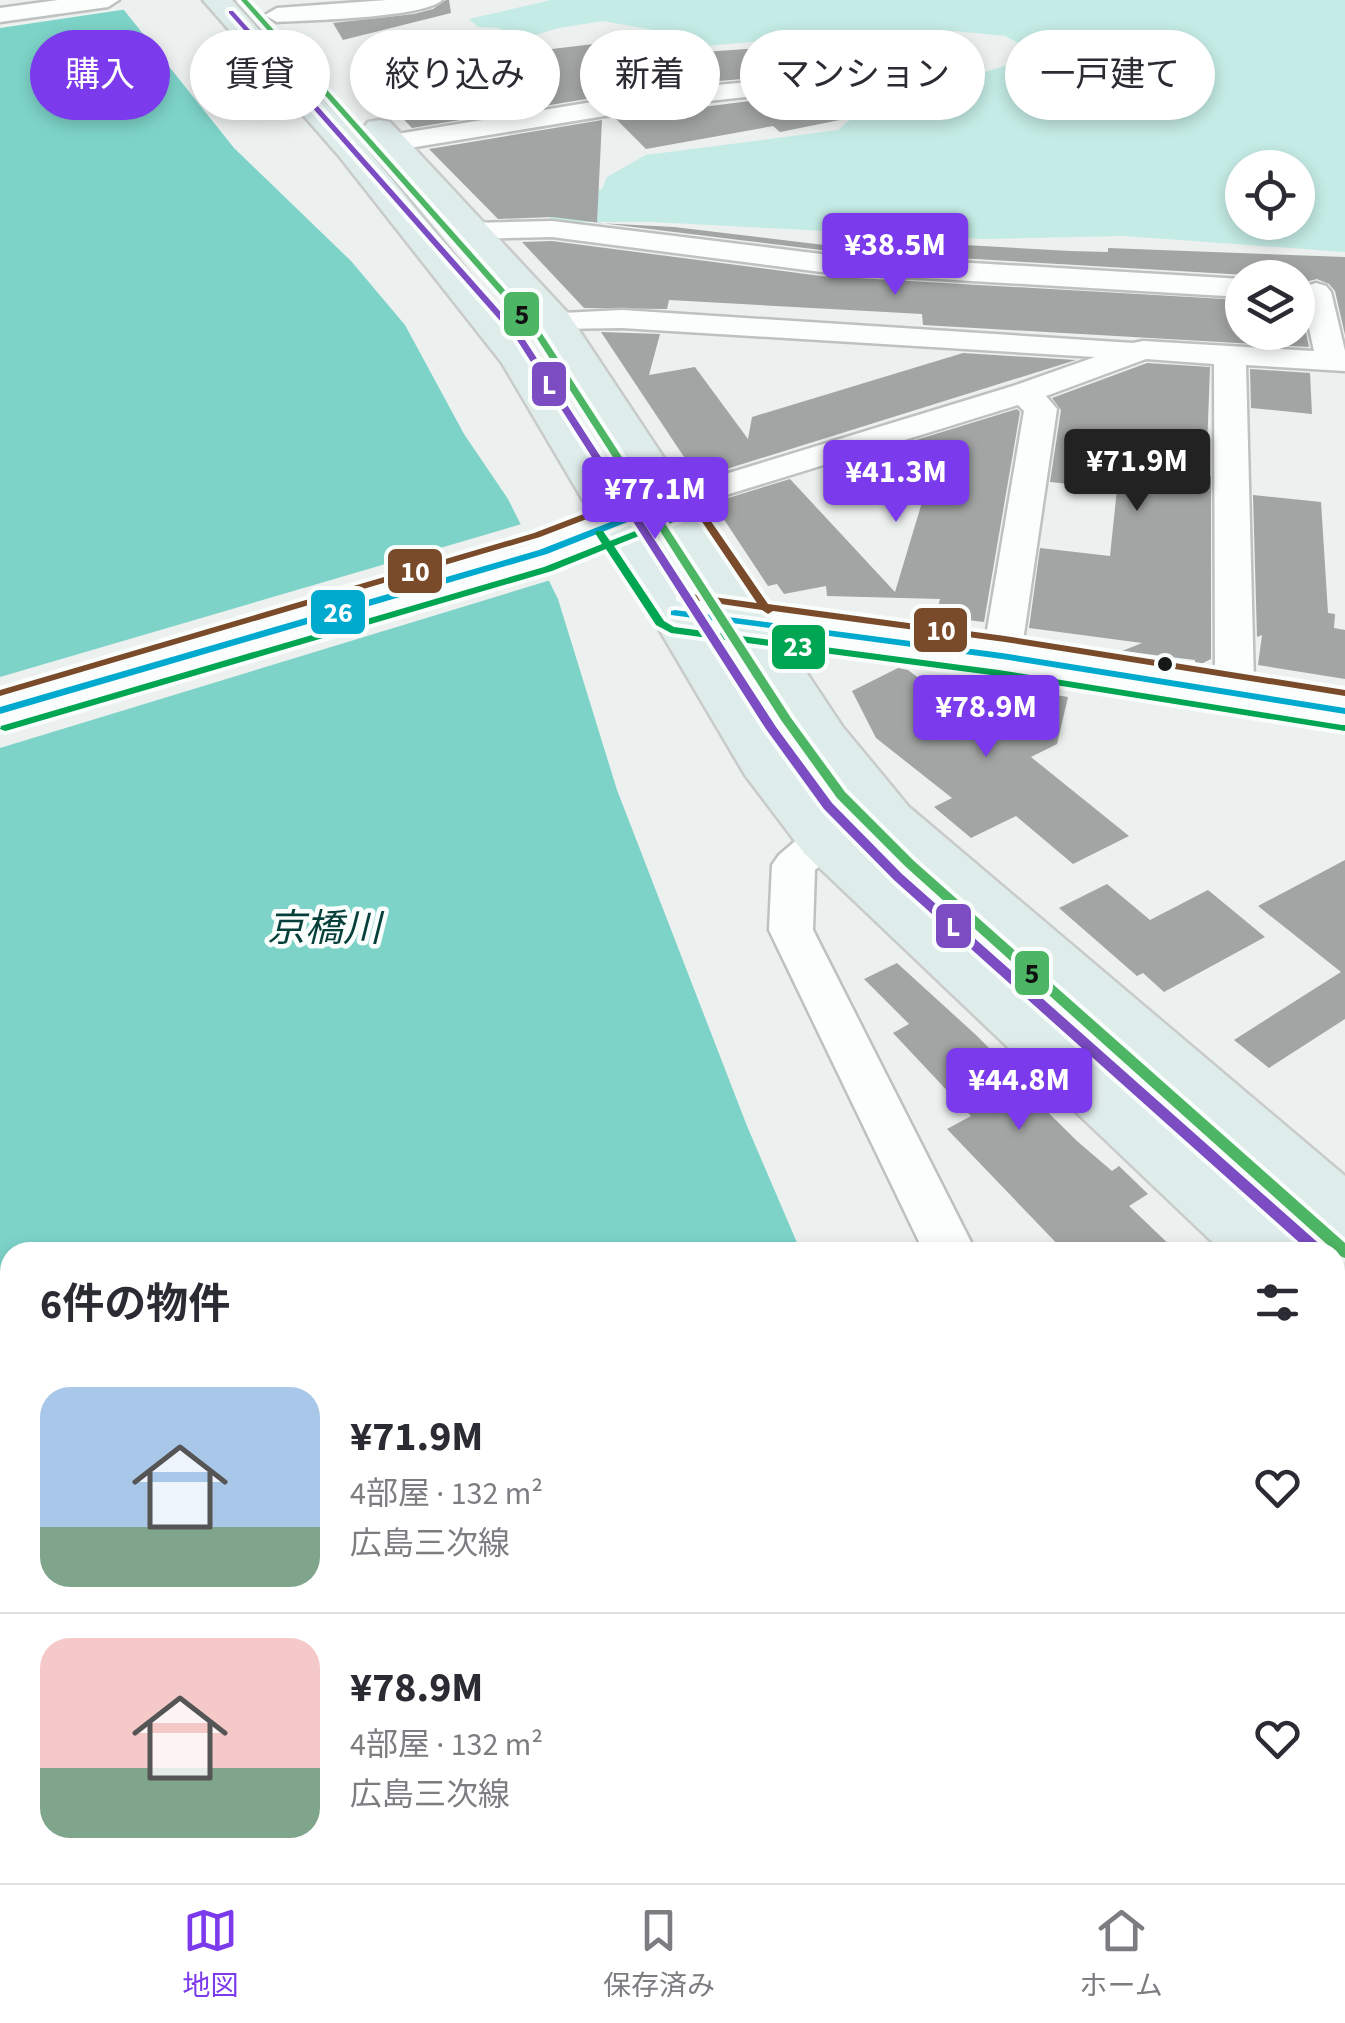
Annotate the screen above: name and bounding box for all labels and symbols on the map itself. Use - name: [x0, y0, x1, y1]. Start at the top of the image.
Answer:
- pin: ¥38.5M: [814, 213, 976, 298]
- line badge: 5: [502, 290, 541, 338]
- text: 5: [515, 295, 529, 335]
- line badge: L: [530, 360, 568, 408]
- text: L: [542, 365, 556, 405]
- pin: ¥71.9M: [1056, 429, 1218, 514]
- pin: ¥41.3M: [815, 440, 977, 525]
- pin: ¥77.1M: [574, 457, 736, 542]
- line badge: 10: [386, 547, 444, 595]
- text: 10: [400, 552, 430, 592]
- line badge: 26: [309, 588, 367, 636]
- text: 26: [323, 593, 353, 633]
- line badge: 10: [912, 606, 969, 654]
- text: 10: [926, 611, 956, 651]
- line badge: 23: [770, 623, 827, 671]
- text: 23: [783, 627, 813, 667]
- unlabelled marker: [1155, 654, 1175, 674]
- pin: ¥78.9M: [905, 675, 1067, 760]
- water label: 京橋川: [267, 902, 385, 956]
- line badge: L: [934, 902, 973, 950]
- text: L: [946, 907, 960, 947]
- line badge: 5: [1013, 949, 1051, 997]
- text: 5: [1025, 954, 1039, 994]
- pin: ¥44.8M: [938, 1048, 1100, 1133]

